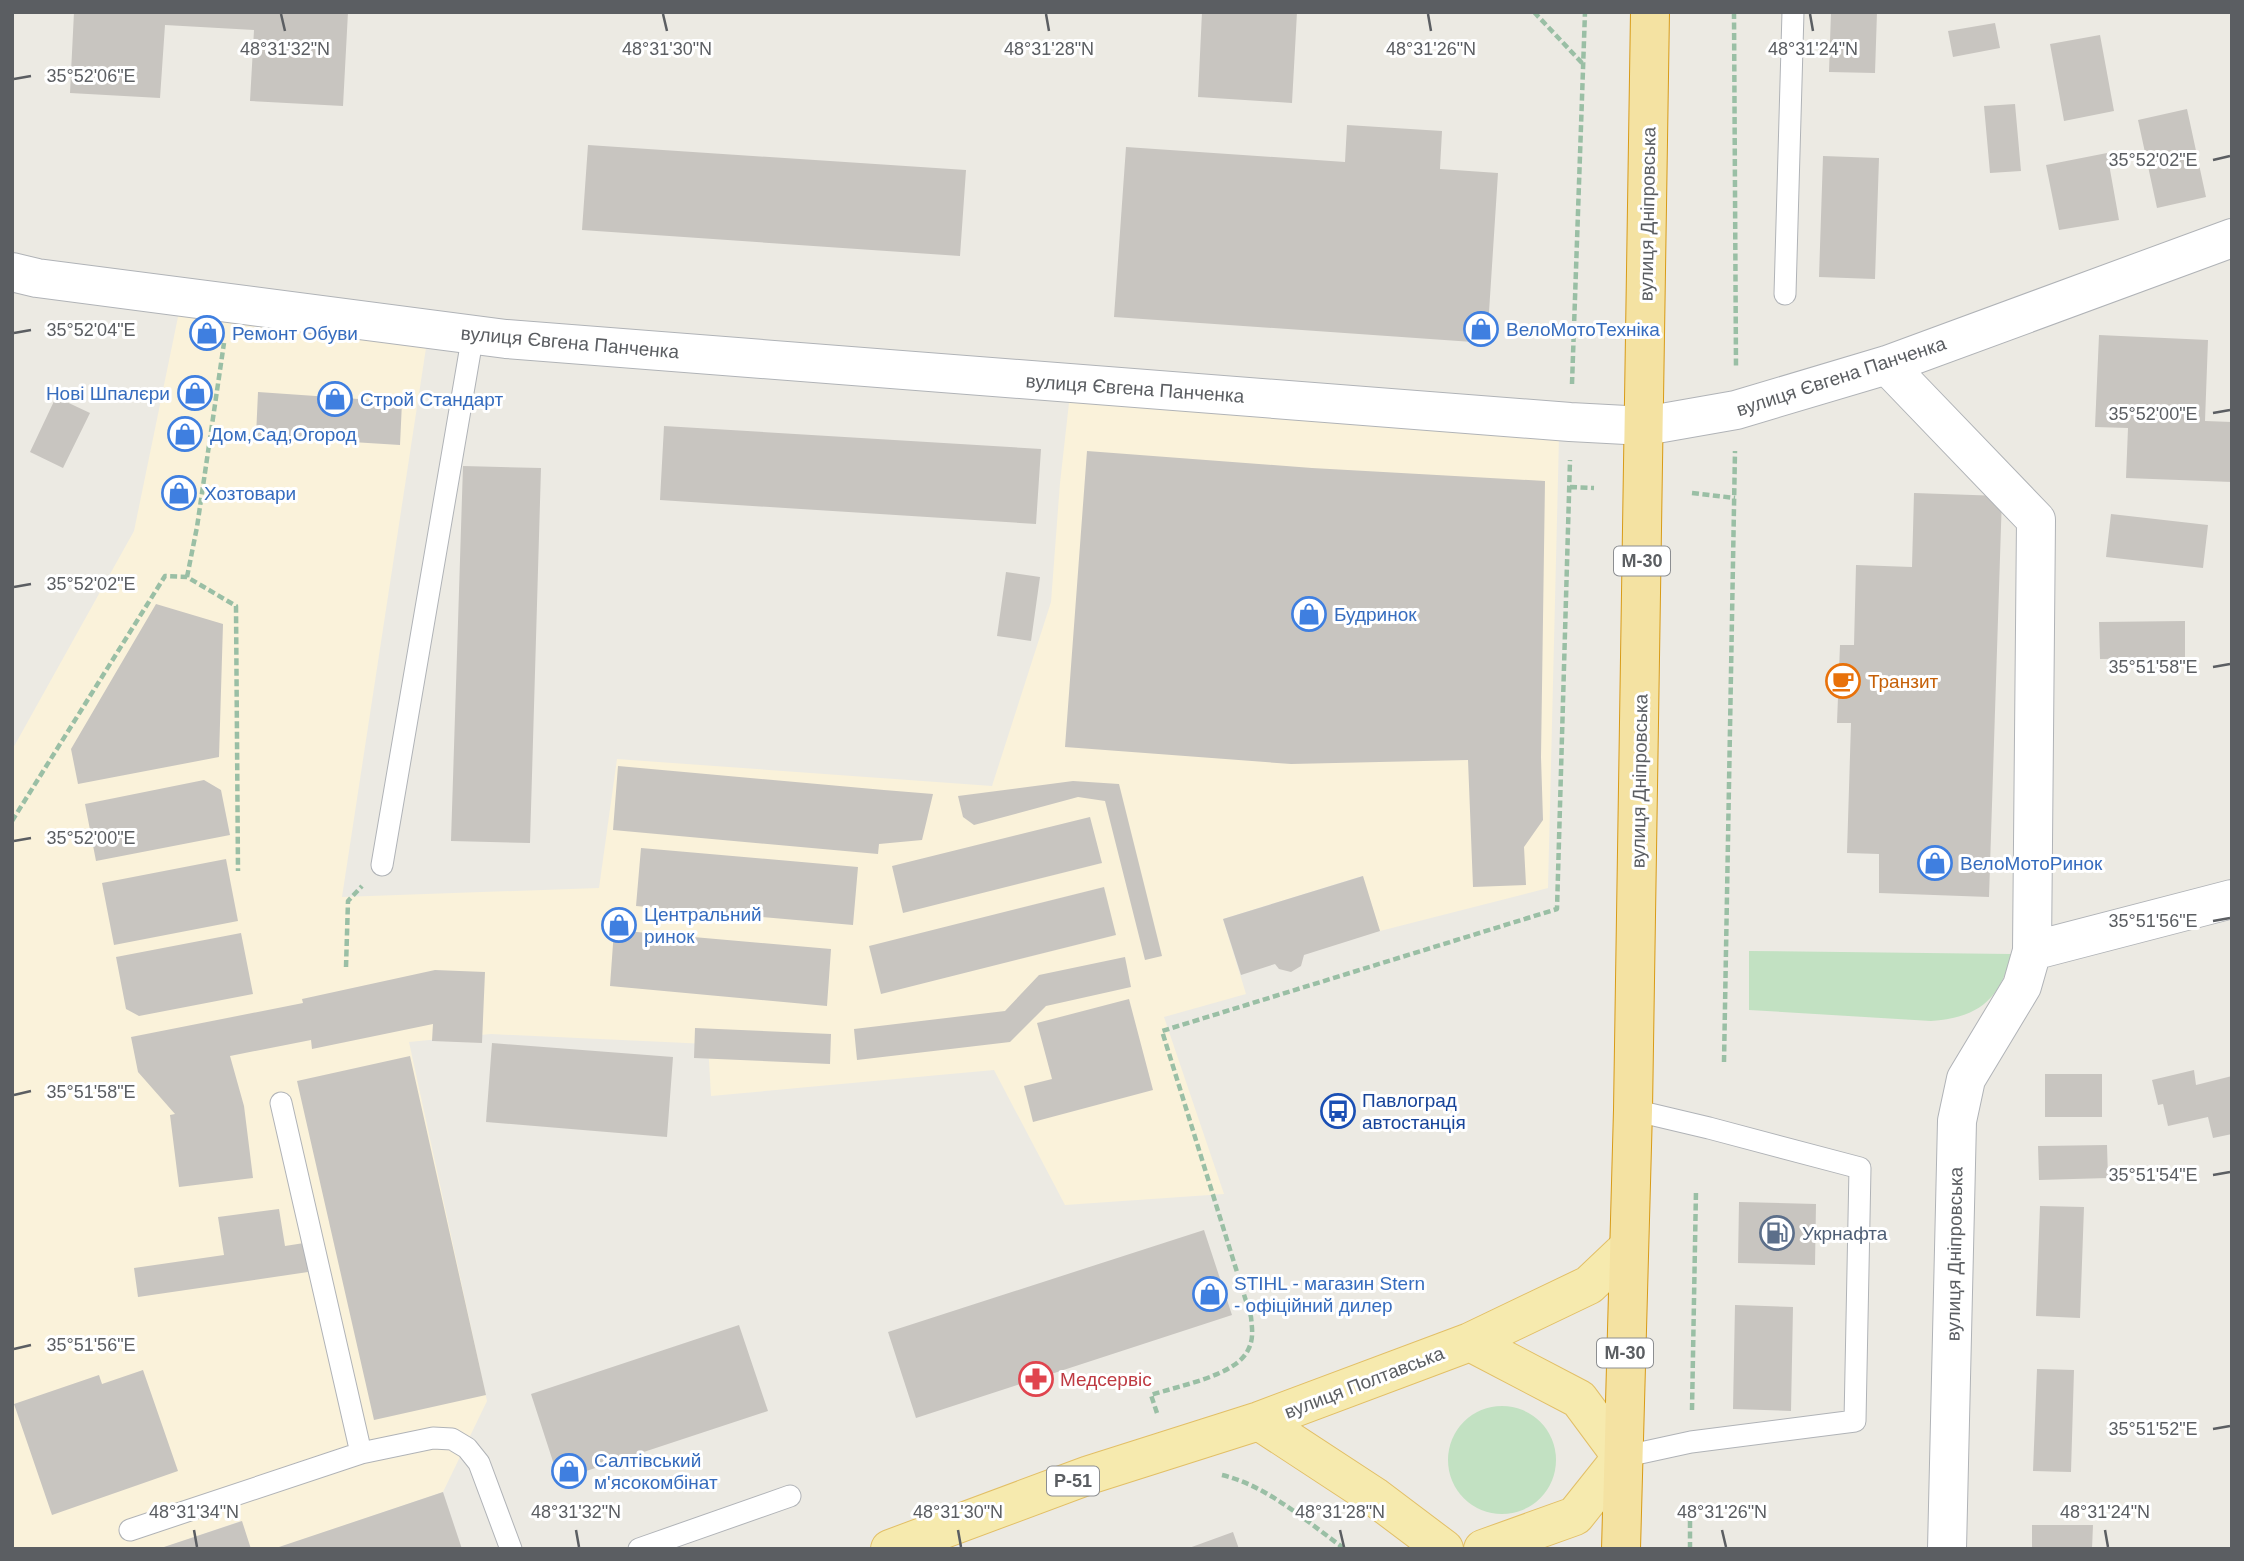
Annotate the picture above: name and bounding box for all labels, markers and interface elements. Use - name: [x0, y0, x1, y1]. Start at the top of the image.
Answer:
- text: 48°31'32"N: [240, 39, 330, 59]
- text: 48°31'30"N: [622, 39, 712, 59]
- text: 48°31'28"N: [1004, 39, 1094, 59]
- text: 48°31'26"N: [1386, 39, 1476, 59]
- text: 48°31'24"N: [1768, 39, 1858, 59]
- text: 35°52'06"E: [46, 66, 136, 86]
- street label: вулиця Дніпровська: [1635, 126, 1660, 301]
- text: 35°52'02"E: [2108, 150, 2198, 170]
- shop icon: ВелоМотоТехніка: [1462, 310, 1500, 348]
- shop icon: Ремонт Обуви: [188, 314, 226, 352]
- place label: ВелоМотоТехніка: [1506, 319, 1660, 340]
- text: 35°52'04"E: [46, 320, 136, 340]
- street label: вулиця Євгена Панченка: [460, 322, 680, 363]
- place label: Ремонт Обуви: [232, 323, 358, 344]
- street label: вулиця Євгена Панченка: [1734, 333, 1949, 420]
- street label: вулиця Євгена Панченка: [1025, 370, 1245, 407]
- shop icon: Нові Шпалєри: [176, 374, 214, 412]
- shop icon: Строй Стандарт: [316, 380, 354, 418]
- place label: Нові Шпалєри: [46, 383, 170, 404]
- place label: Строй Стандарт: [360, 389, 504, 410]
- text: 35°52'00"E: [2108, 404, 2198, 424]
- shop icon: Дом,Сад,Огород: [166, 415, 204, 453]
- place label: Дом,Сад,Огород: [210, 424, 357, 445]
- shop icon: Хозтовари: [160, 474, 198, 512]
- place label: Хозтовари: [204, 483, 296, 504]
- road number: М-30: [1614, 546, 1670, 576]
- text: 35°52'02"E: [46, 574, 136, 594]
- shop icon: Будринок: [1290, 595, 1328, 633]
- place label: Будринок: [1334, 604, 1417, 625]
- text: 35°51'58"E: [2108, 657, 2198, 677]
- cafe icon: Транзит: [1824, 662, 1862, 700]
- place label: Транзит: [1868, 671, 1938, 692]
- street label: вулиця Дніпровська: [1627, 693, 1652, 868]
- text: 35°52'00"E: [46, 828, 136, 848]
- shop icon: ВелоМотоРинок: [1916, 844, 1954, 882]
- place label: ВелоМотоРинок: [1960, 853, 2103, 874]
- place label: Центральний ринок: [644, 904, 762, 947]
- shop icon: Центральний ринок: [600, 906, 638, 944]
- text: 35°51'56"E: [2108, 911, 2198, 931]
- text: 35°51'58"E: [46, 1082, 136, 1102]
- place label: Павлоград автостанція: [1362, 1090, 1466, 1133]
- bus stop icon: Павлоград автостанція: [1319, 1092, 1357, 1130]
- text: 35°51'54"E: [2108, 1165, 2198, 1185]
- street label: вулиця Дніпровська: [1942, 1166, 1967, 1341]
- fuel station icon: Укрнафта: [1758, 1214, 1796, 1252]
- place label: Укрнафта: [1802, 1223, 1888, 1244]
- place label: STIHL - магазин Stern - офіційний дилер: [1234, 1273, 1425, 1316]
- shop icon: STIHL - магазин Stern - офіційний дилер: [1191, 1275, 1229, 1313]
- text: 35°51'56"E: [46, 1335, 136, 1355]
- road number: М-30: [1597, 1338, 1653, 1368]
- street label: вулиця Полтавська: [1281, 1342, 1447, 1423]
- pharmacy icon: Медсервіс: [1017, 1360, 1055, 1398]
- place label: Медсервіс: [1060, 1369, 1152, 1390]
- text: 35°51'52"E: [2108, 1419, 2198, 1439]
- place label: Салтівський м'ясокомбінат: [594, 1450, 718, 1493]
- shop icon: Салтівський м'ясокомбінат: [550, 1452, 588, 1490]
- road number: Р-51: [1047, 1466, 1099, 1496]
- text: 48°31'34"N: [149, 1502, 239, 1522]
- text: 48°31'32"N: [531, 1502, 621, 1522]
- text: 48°31'30"N: [913, 1502, 1003, 1522]
- text: 48°31'28"N: [1295, 1502, 1385, 1522]
- text: 48°31'26"N: [1677, 1502, 1767, 1522]
- text: 48°31'24"N: [2060, 1502, 2150, 1522]

